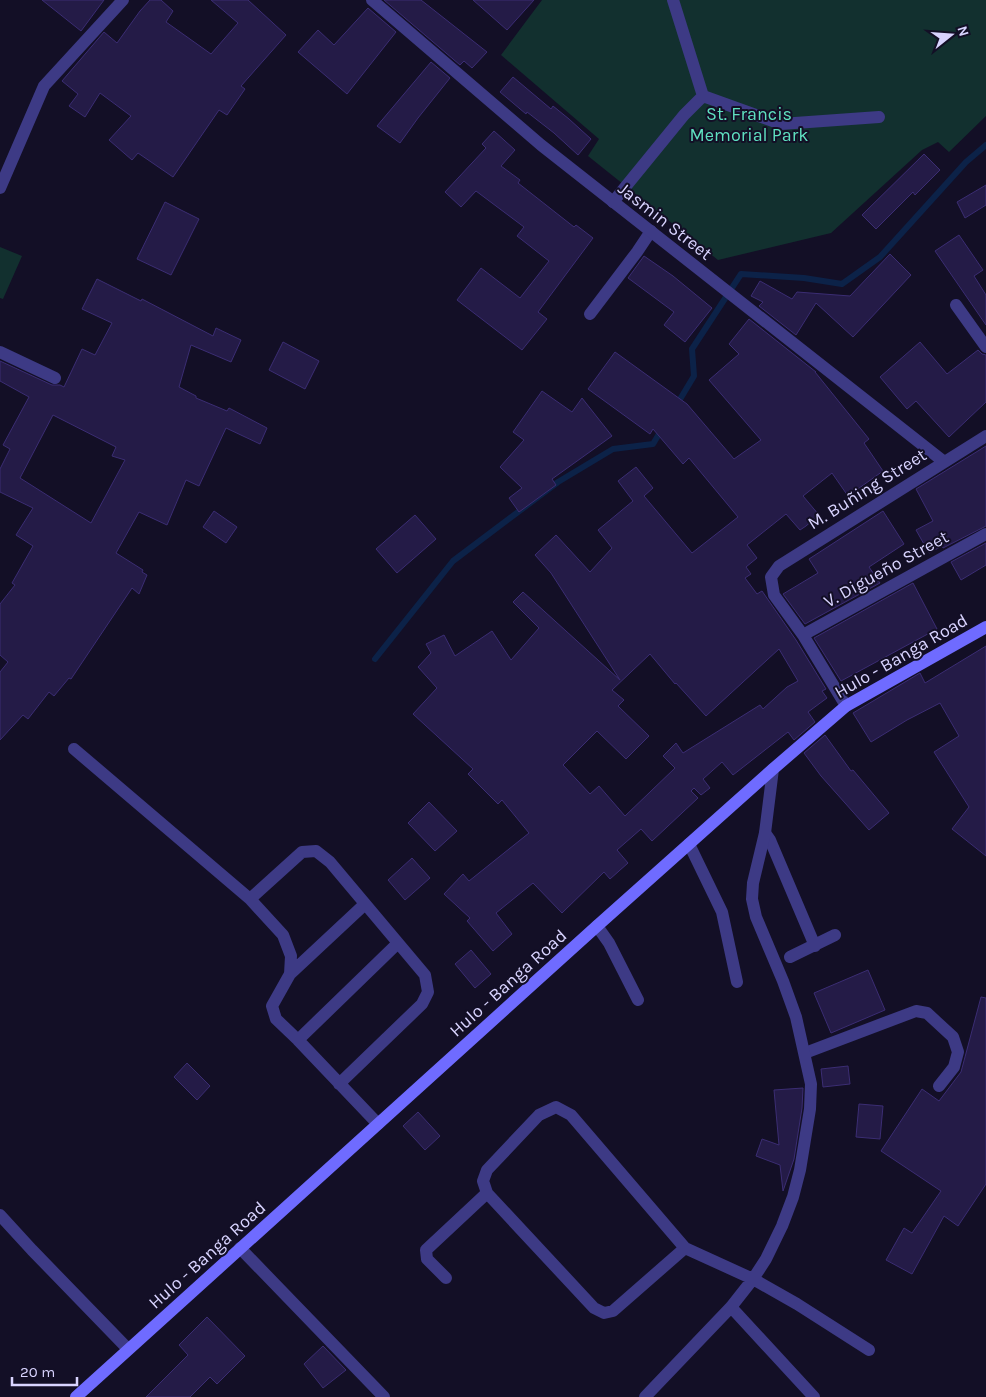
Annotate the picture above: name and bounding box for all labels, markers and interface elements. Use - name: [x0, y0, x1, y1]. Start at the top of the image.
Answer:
- north arrow: [926, 10, 976, 60]
- text: N: [953, 24, 973, 39]
- park label: St. Francis Memorial Park: [690, 103, 808, 146]
- street label: Jasmin Street: [614, 177, 717, 265]
- street label: M. Buñing Street: [804, 444, 931, 534]
- street label: V. Digueño Street: [820, 525, 953, 612]
- street label: Hulo - Banga Road: [830, 609, 972, 703]
- street label: Hulo - Banga Road: [445, 925, 571, 1041]
- street label: Hulo - Banga Road: [144, 1197, 270, 1313]
- scale bar: [12, 1354, 78, 1386]
- text: 20 m: [20, 1363, 55, 1381]

